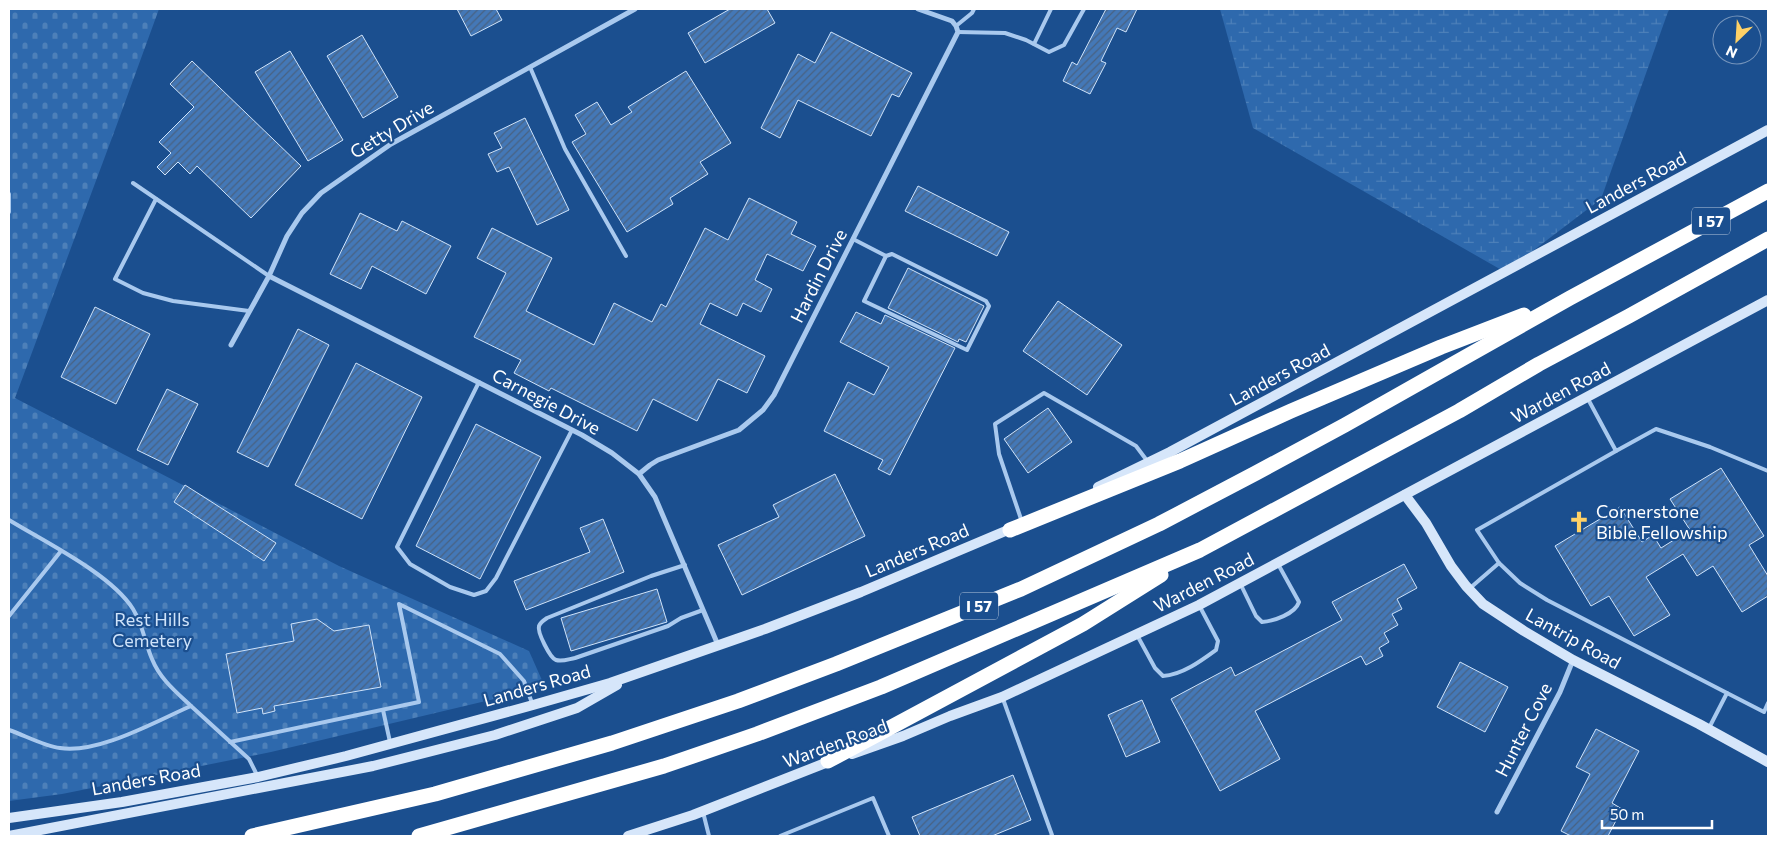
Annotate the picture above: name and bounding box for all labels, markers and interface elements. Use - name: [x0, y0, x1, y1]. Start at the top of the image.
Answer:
- north arrow: [1712, 15, 1762, 65]
- text: N: [1723, 42, 1740, 62]
- street label: Getty Drive: [346, 96, 437, 163]
- street label: Landers Road: [1582, 146, 1689, 218]
- road number: I 57: [1692, 208, 1730, 235]
- street label: Hardin Drive: [785, 225, 851, 326]
- street label: Landers Road: [1226, 338, 1333, 410]
- street label: Warden Road: [1507, 357, 1614, 428]
- street label: Carnegie Drive: [489, 363, 604, 439]
- place label: Cornerstone Bible Fellowship: [1596, 500, 1728, 543]
- church icon: Cornerstone Bible Fellowship: [1566, 509, 1592, 535]
- street label: Landers Road: [861, 518, 972, 582]
- street label: Warden Road: [1150, 547, 1257, 617]
- road number: I 57: [960, 592, 998, 620]
- street label: Lantrip Road: [1522, 603, 1625, 673]
- park label: Rest Hills Cemetery: [112, 608, 192, 651]
- street label: Landers Road: [481, 659, 593, 711]
- street label: Hunter Cove: [1490, 679, 1556, 780]
- street label: Warden Road: [779, 714, 890, 772]
- street label: Landers Road: [90, 759, 202, 799]
- scale bar: [1602, 798, 1712, 830]
- text: 50 m: [1610, 805, 1644, 823]

